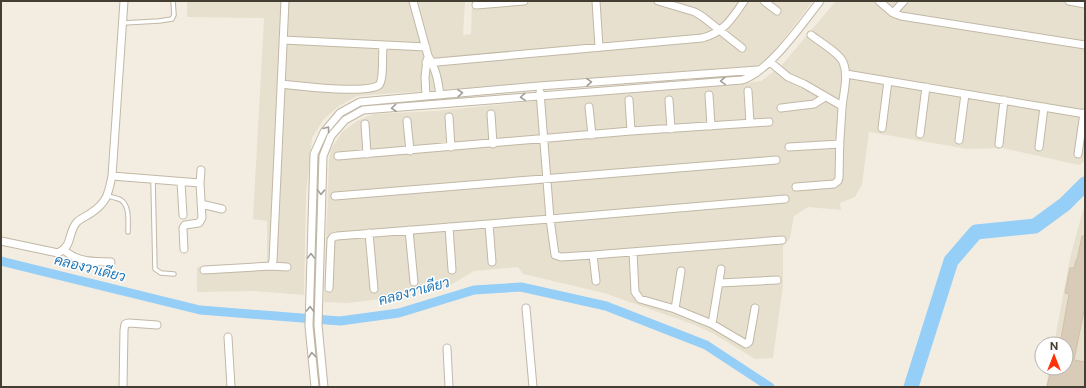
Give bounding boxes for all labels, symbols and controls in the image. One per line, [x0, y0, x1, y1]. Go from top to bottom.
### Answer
one-way arrow [586, 77, 592, 86]
one-way arrow [720, 77, 726, 86]
one-way arrow [457, 88, 463, 97]
one-way arrow [520, 92, 526, 101]
one-way arrow [391, 103, 397, 112]
one-way arrow [322, 127, 329, 134]
one-way arrow [317, 189, 326, 195]
water label: คลองวาเดียว [53, 250, 128, 285]
one-way arrow [307, 253, 315, 259]
water label: คลองวาเดียว [376, 273, 451, 308]
one-way arrow [305, 306, 314, 312]
north arrow [1034, 336, 1074, 376]
text: N [1050, 340, 1058, 352]
one-way arrow [308, 352, 317, 358]

